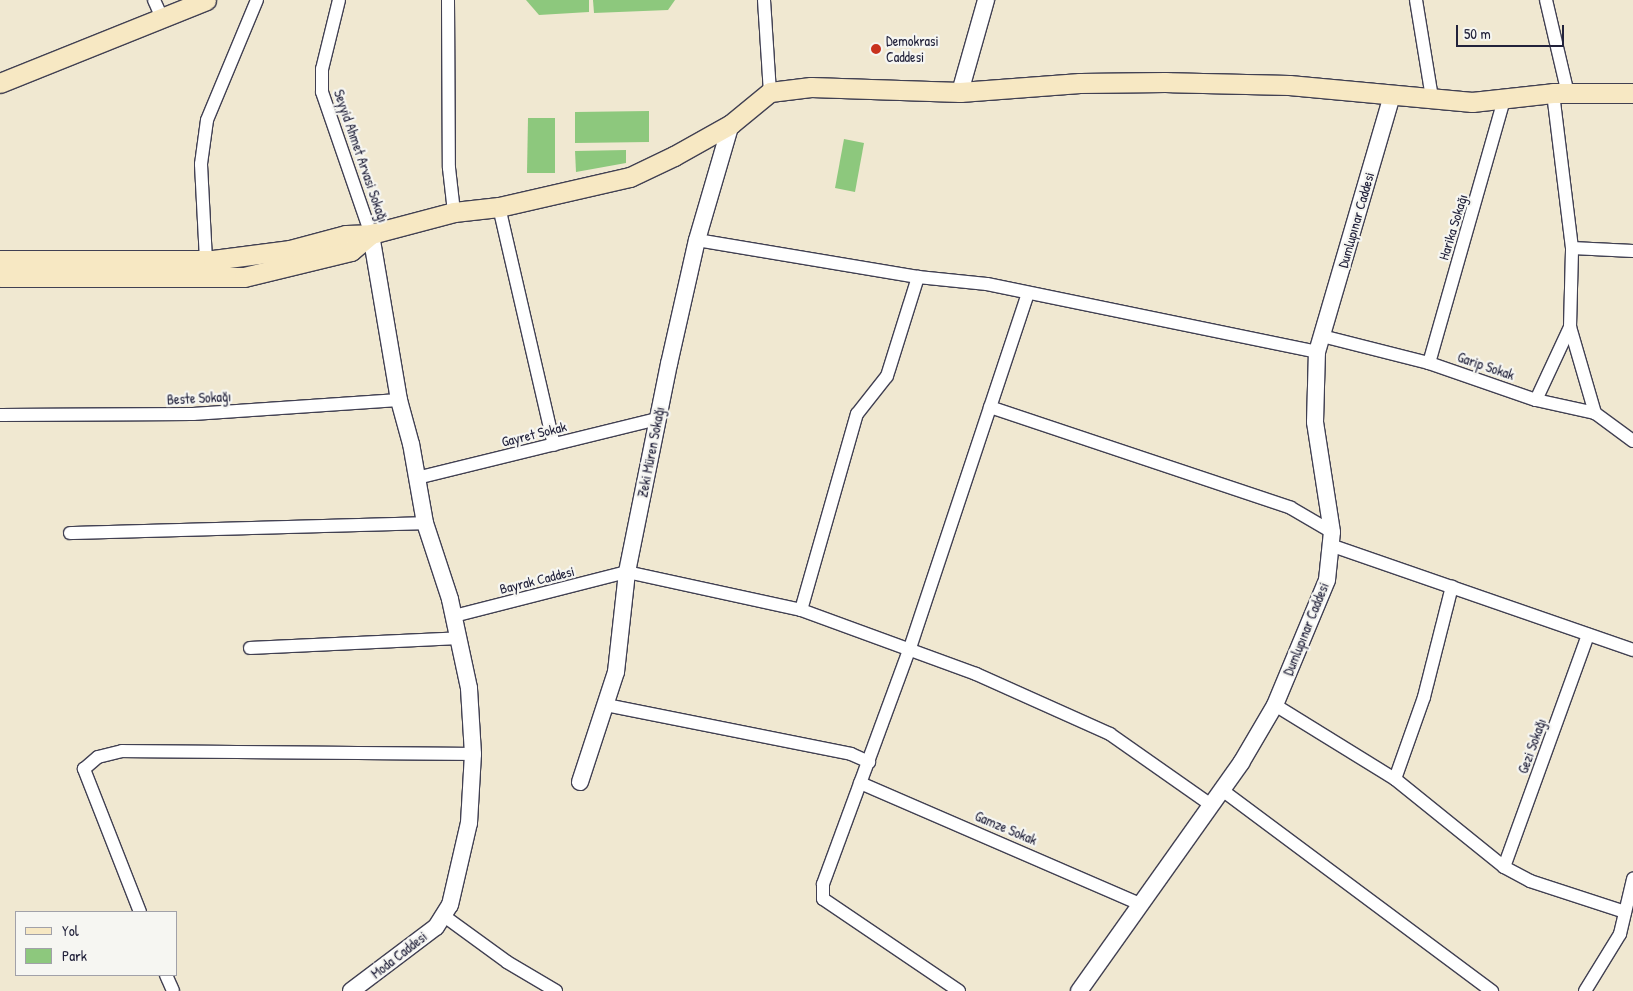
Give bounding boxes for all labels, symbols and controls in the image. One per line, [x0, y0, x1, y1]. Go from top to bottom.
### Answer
scale bar [1458, 15, 1566, 47]
text: 50 m [1464, 23, 1491, 44]
place label: Demokrasi Caddesi [886, 33, 939, 65]
marker: Demokrasi Caddesi [870, 43, 882, 55]
street label: Seyyid Ahmet Arvasi Sokağı [330, 87, 392, 225]
street label: Dumlupınar Caddesi [1334, 170, 1378, 270]
street label: Harika Sokağı [1435, 192, 1471, 262]
street label: Garip Sokak [1455, 348, 1517, 384]
street label: Beste Sokağı [166, 388, 232, 408]
street label: Zeki Müren Sokağı [634, 405, 668, 499]
street label: Gayret Sokak [500, 418, 568, 450]
street label: Bayrak Caddesi [498, 563, 576, 597]
street label: Dumlupınar Caddesi [1280, 580, 1332, 678]
street label: Gezi Sokağı [1514, 716, 1550, 776]
street label: Gamze Sokak [972, 807, 1040, 849]
legend [15, 911, 178, 976]
text: Yol [62, 920, 79, 941]
street label: Moda Caddesi [368, 928, 430, 982]
text: Park [62, 945, 87, 966]

